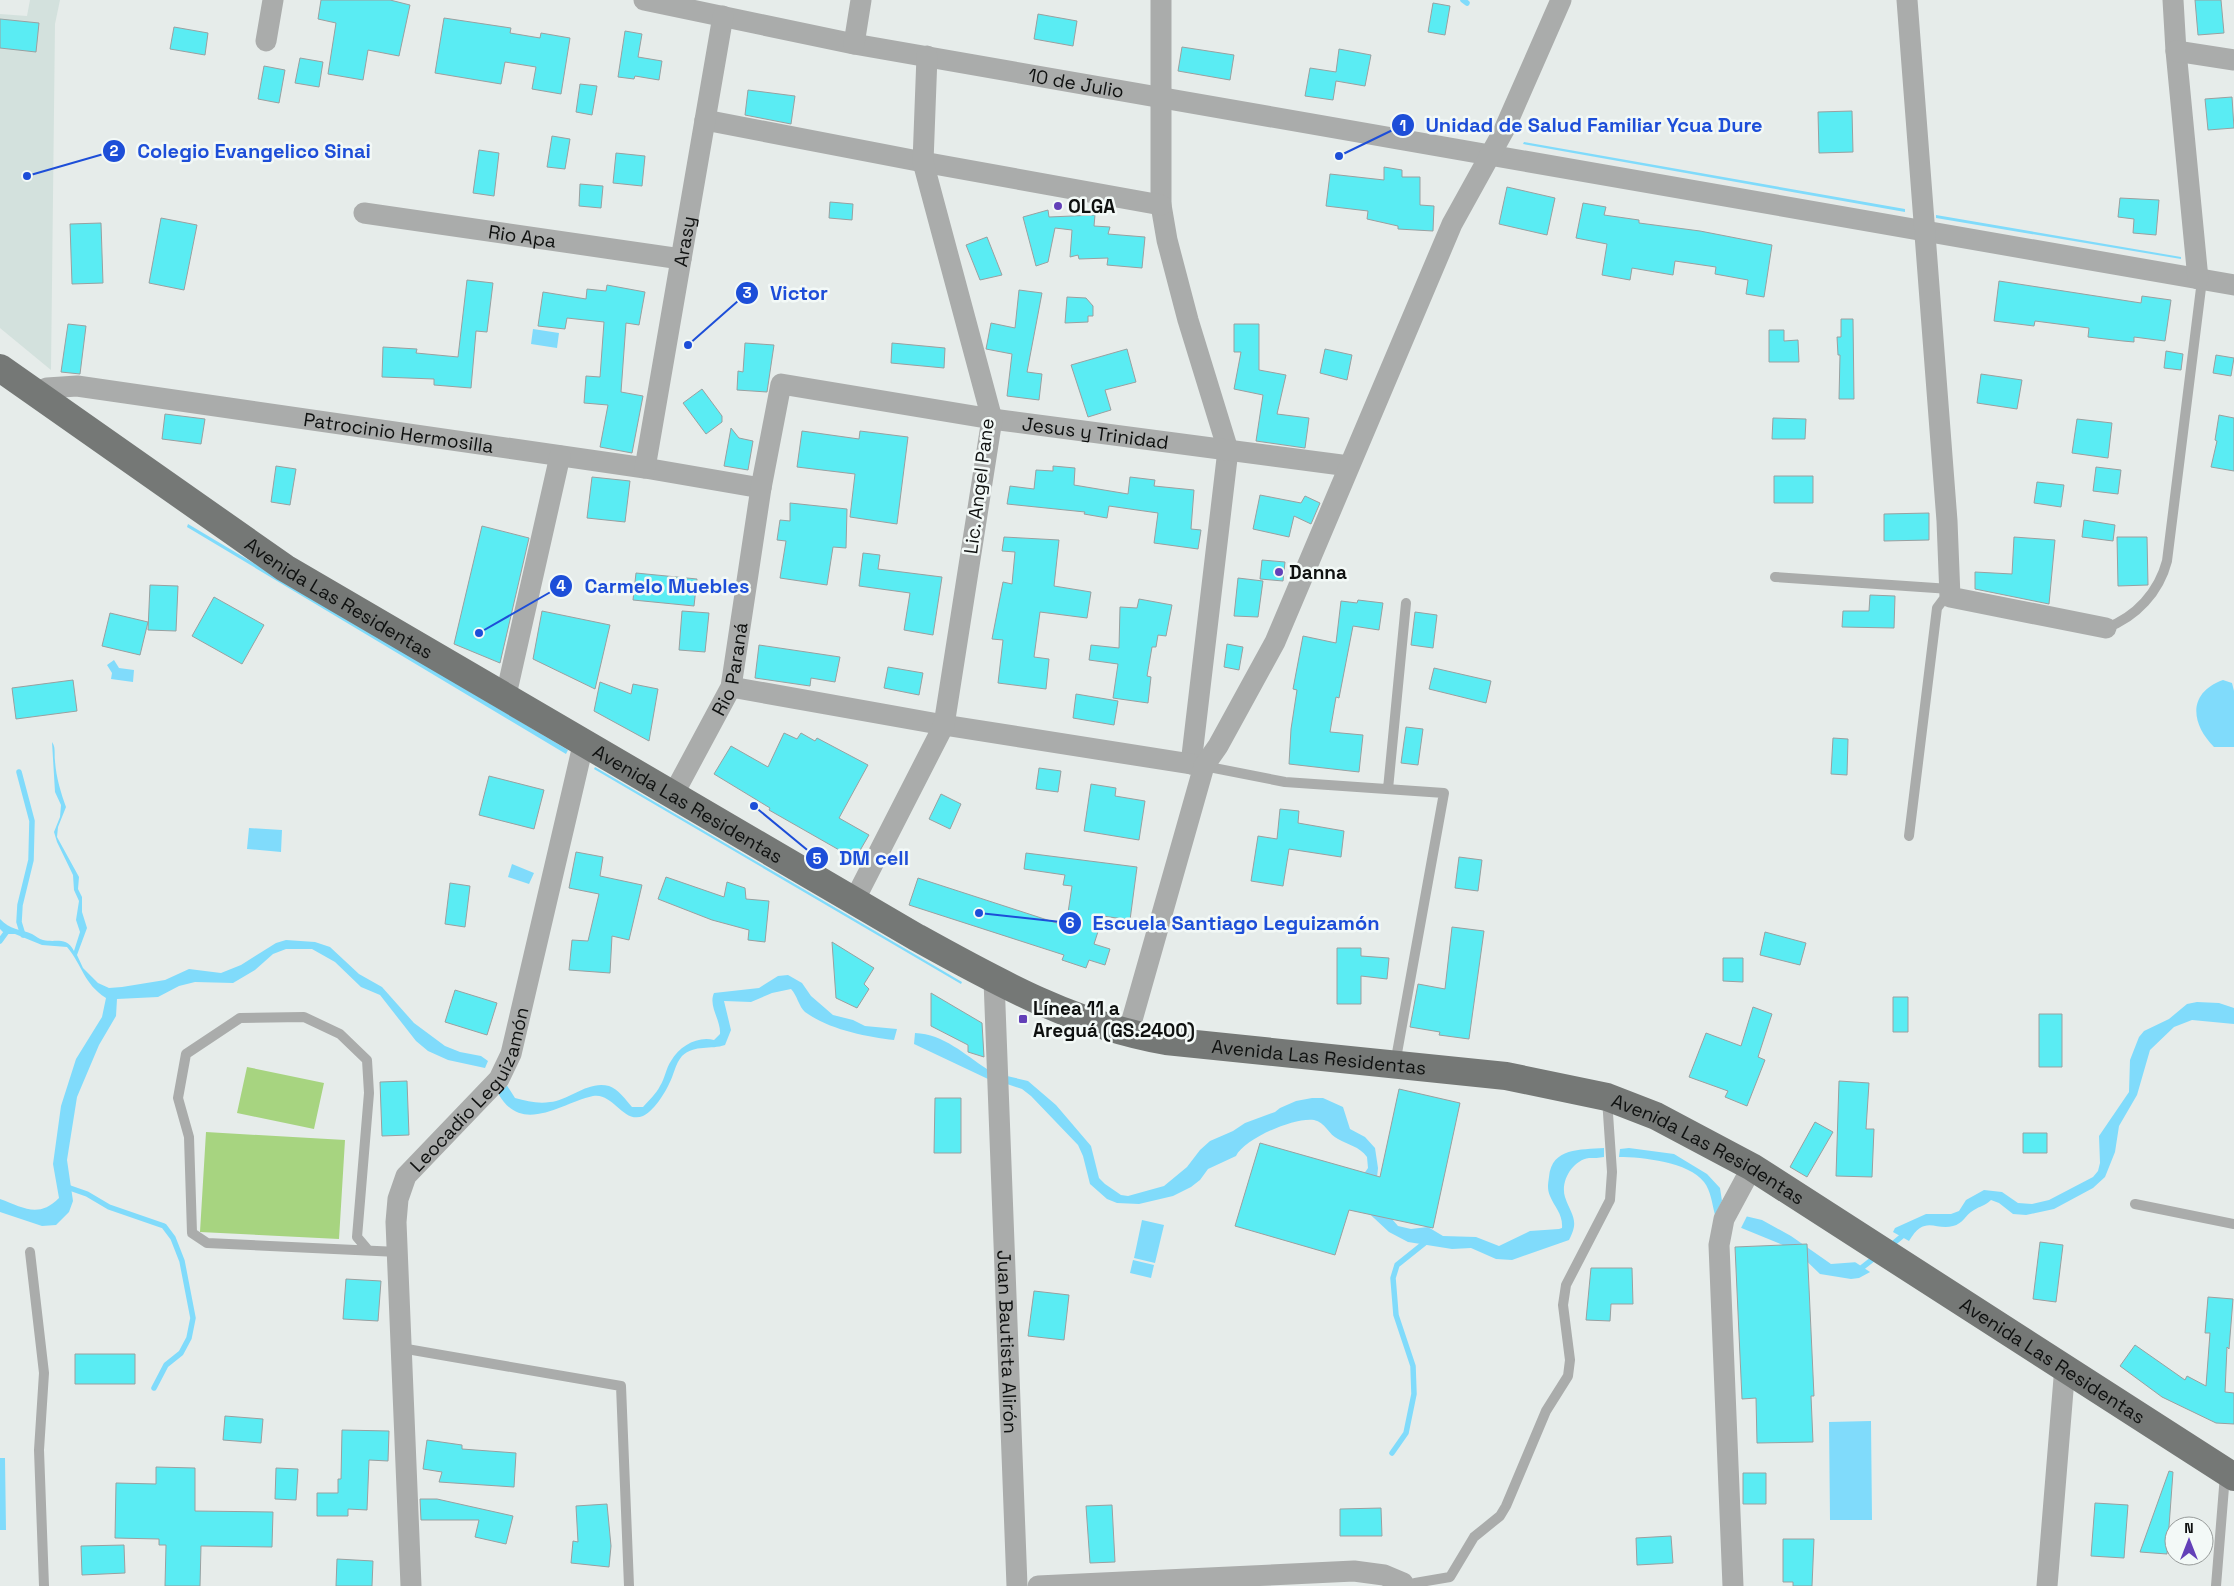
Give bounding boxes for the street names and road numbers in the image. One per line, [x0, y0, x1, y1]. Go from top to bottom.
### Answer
street label: 10 de Julio [1026, 62, 1126, 103]
street label: Arasy [667, 214, 701, 269]
street label: Rio Apa [487, 219, 558, 253]
street label: Patrocinio Hermosilla [302, 406, 495, 459]
street label: Jesus y Trinidad [1021, 411, 1170, 455]
street label: Lic. Angel Pane [958, 417, 1000, 555]
street label: Avenida Las Residentas [240, 531, 438, 664]
street label: Rio Paraná [706, 620, 753, 720]
street label: Avenida Las Residentas [589, 738, 787, 869]
street label: Leocadio Leguizamón [404, 1005, 534, 1177]
street label: Avenida Las Residentas [1210, 1033, 1427, 1080]
street label: Avenida Las Residentas [1608, 1087, 1809, 1210]
street label: Juan Bautista Alirón [992, 1249, 1024, 1434]
street label: Avenida Las Residentas [1955, 1292, 2150, 1429]

